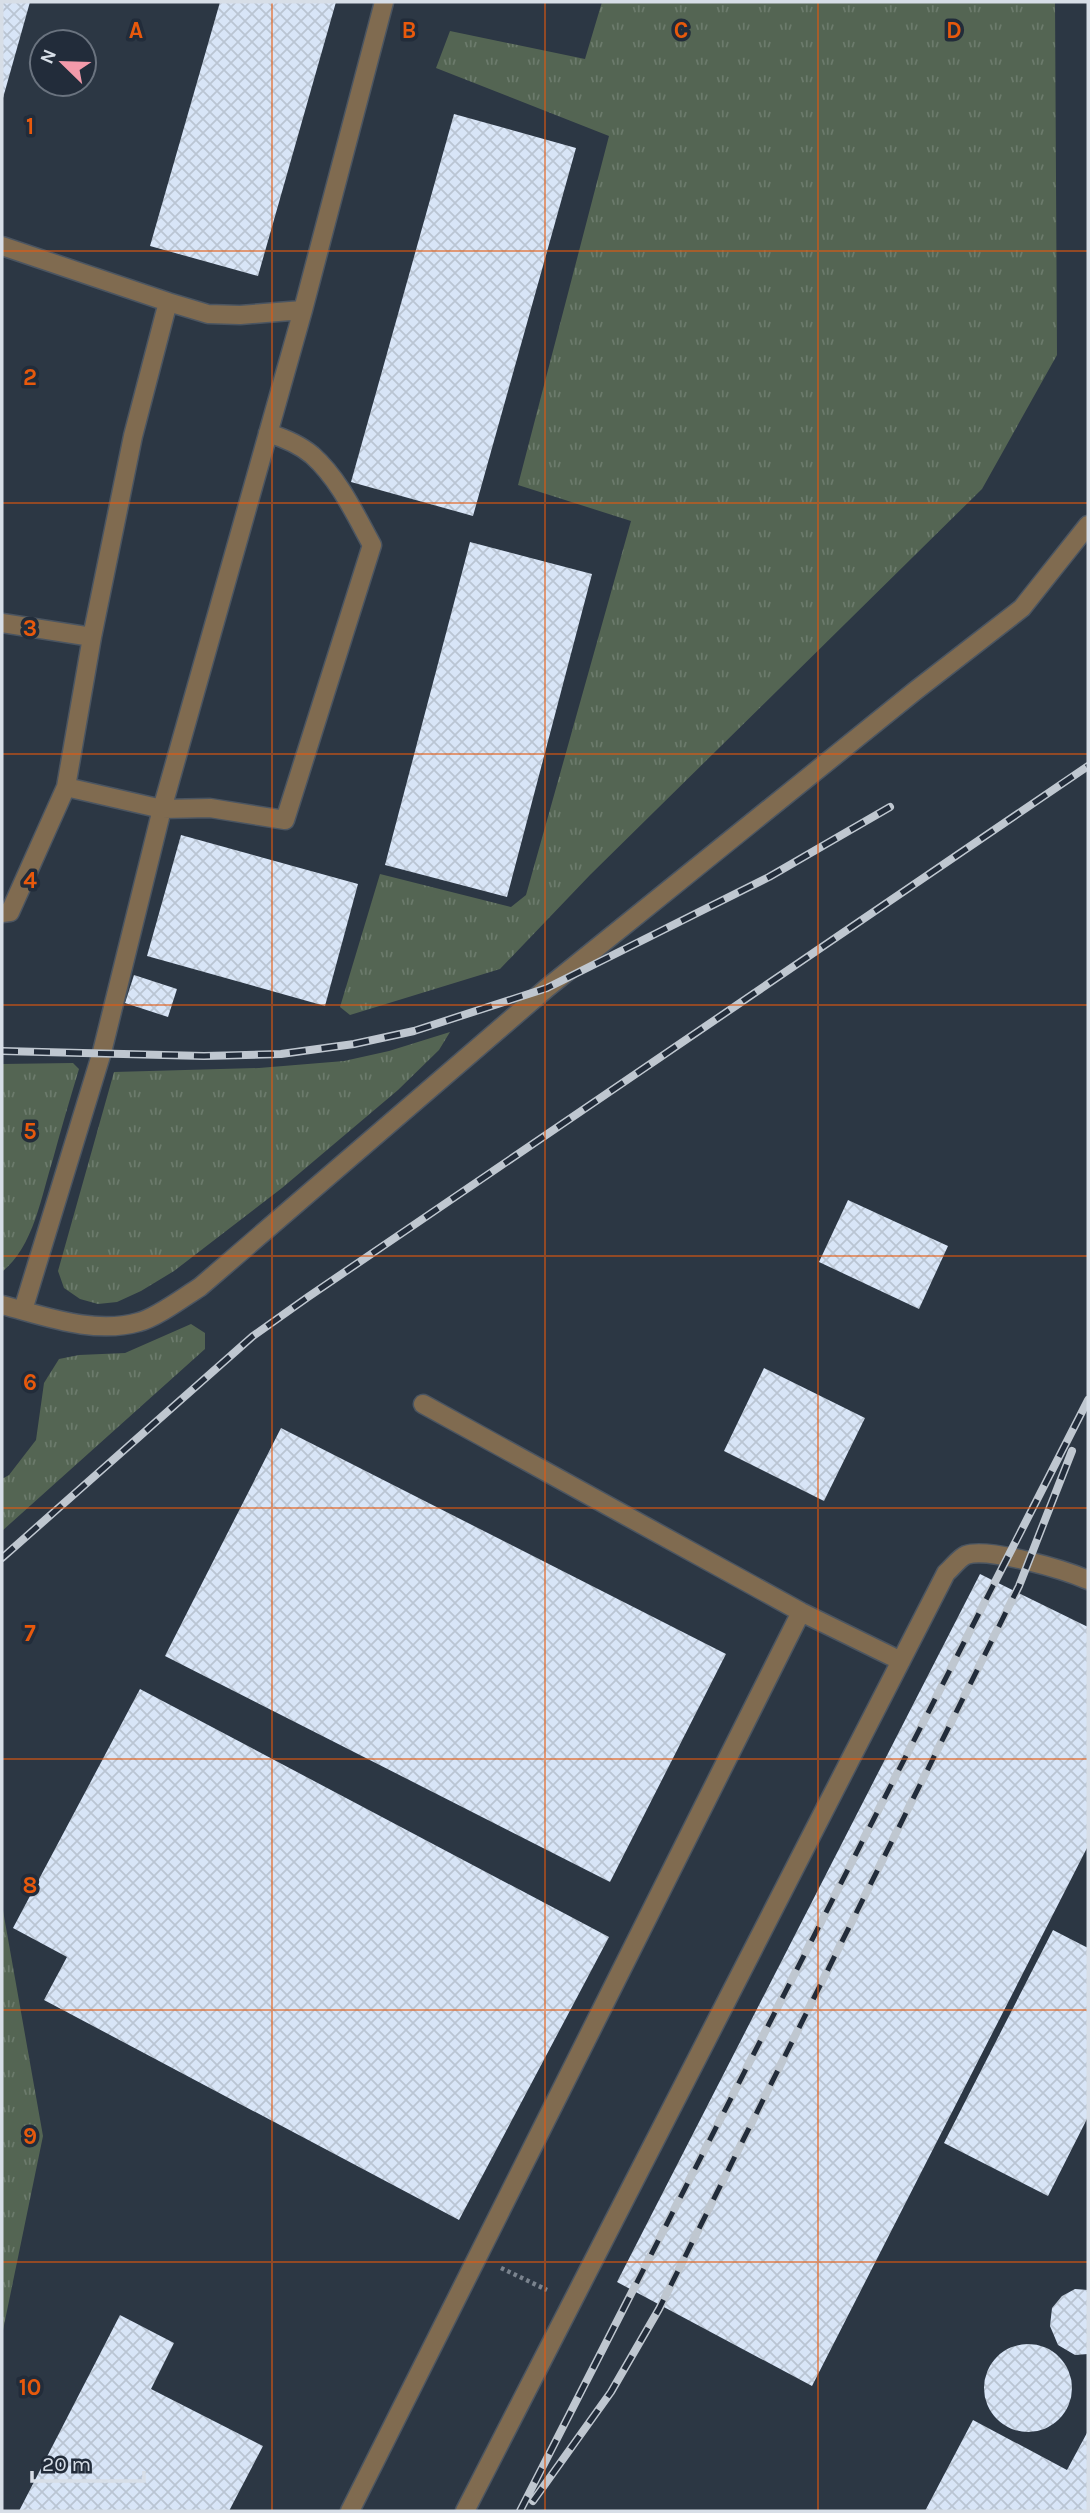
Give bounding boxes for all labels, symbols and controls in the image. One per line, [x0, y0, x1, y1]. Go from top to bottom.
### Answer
text: A [129, 17, 143, 44]
text: B [402, 17, 416, 44]
text: C [674, 17, 688, 44]
text: D [946, 17, 962, 44]
north arrow [28, 28, 98, 98]
text: N [35, 46, 61, 67]
text: 1 [26, 113, 34, 140]
text: 2 [23, 364, 37, 391]
text: 3 [23, 615, 37, 642]
text: 4 [23, 867, 37, 894]
text: 5 [23, 1118, 37, 1145]
text: 6 [23, 1369, 37, 1396]
text: 7 [24, 1620, 36, 1647]
text: 8 [23, 1872, 37, 1899]
text: 9 [23, 2123, 37, 2150]
text: 10 [19, 2374, 41, 2401]
scale bar [32, 2440, 144, 2484]
text: 20 m [42, 2452, 91, 2476]

